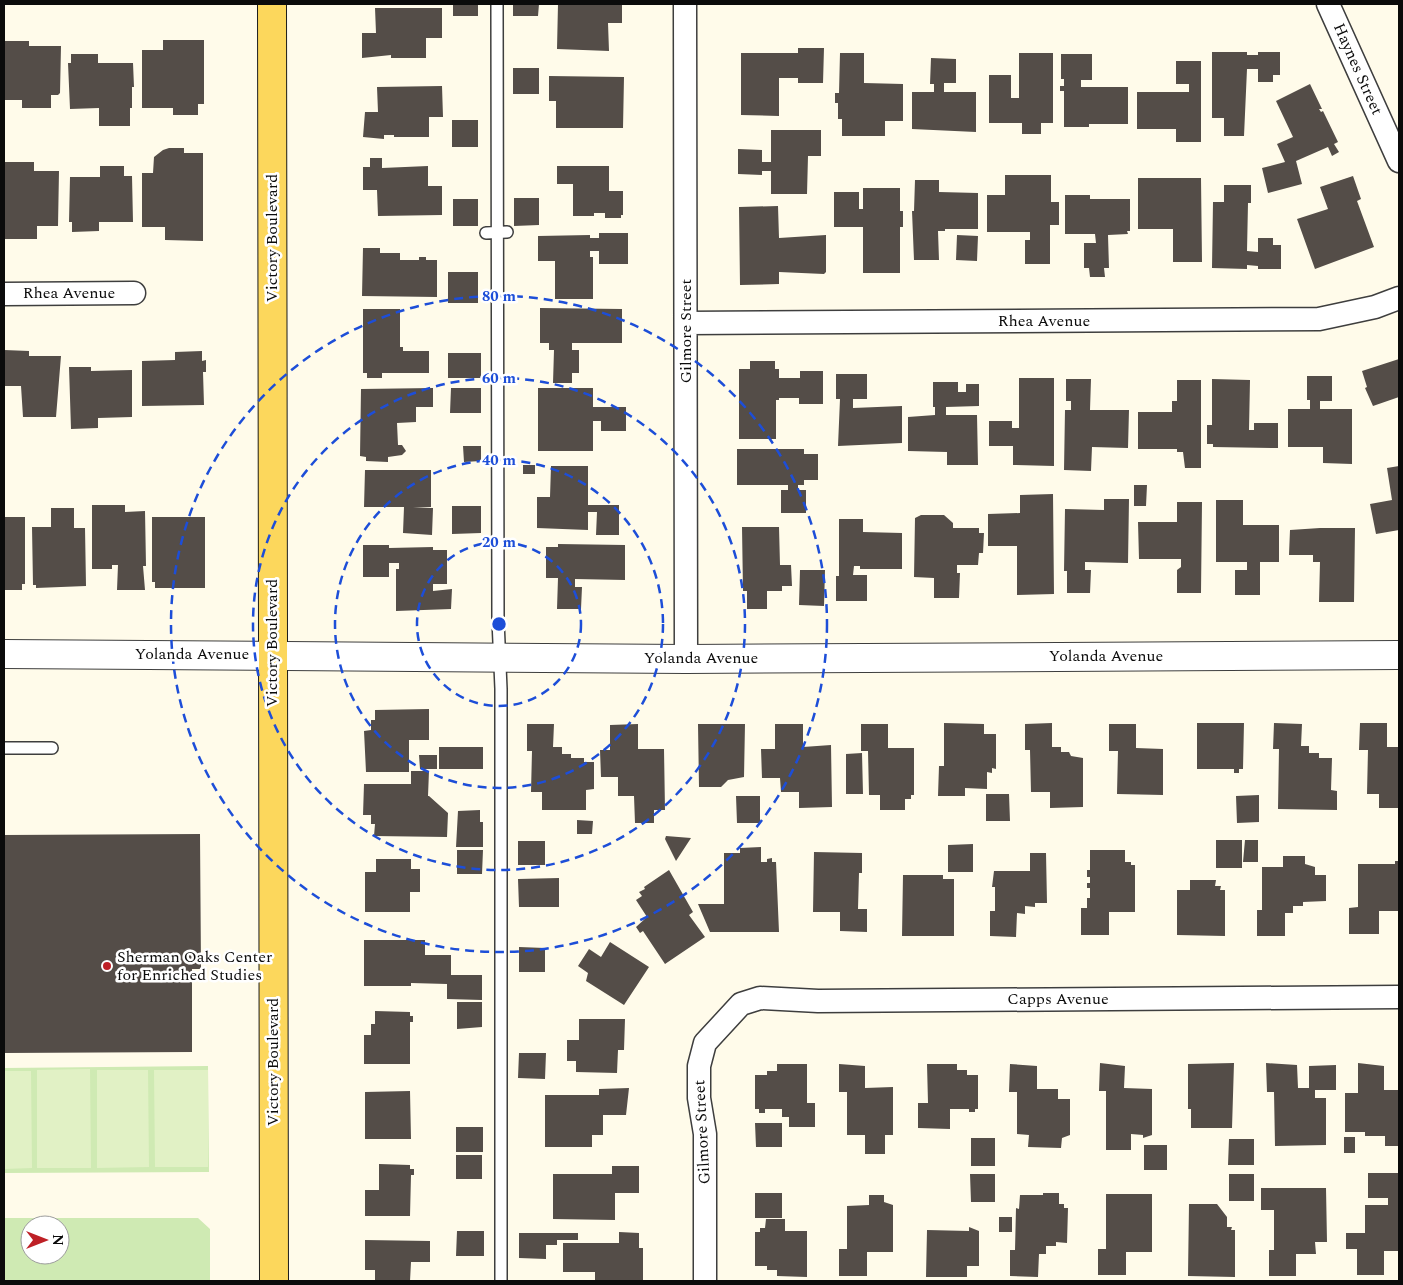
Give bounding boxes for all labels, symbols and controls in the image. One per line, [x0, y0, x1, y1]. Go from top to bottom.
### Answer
street label: Haynes Street [1327, 19, 1389, 119]
street label: Victory Boulevard [260, 174, 284, 302]
street label: Gilmore Street [674, 278, 698, 383]
street label: Rhea Avenue [23, 281, 115, 305]
text: 80 m [482, 285, 517, 308]
street label: Rhea Avenue [998, 309, 1090, 333]
text: 60 m [482, 367, 517, 390]
text: 40 m [482, 449, 517, 472]
text: 20 m [482, 531, 517, 554]
street label: Victory Boulevard [260, 579, 284, 707]
centre of rings [490, 615, 508, 633]
street label: Yolanda Avenue [135, 642, 249, 666]
street label: Yolanda Avenue [1049, 644, 1163, 668]
street label: Yolanda Avenue [644, 646, 758, 670]
place label: Sherman Oaks Center for Enriched Studies [117, 945, 272, 987]
marker: Sherman Oaks Center for Enriched Studies [101, 960, 113, 972]
street label: Capps Avenue [1007, 987, 1109, 1011]
street label: Victory Boulevard [261, 998, 285, 1126]
street label: Gilmore Street [687, 1079, 717, 1185]
north arrow [20, 1215, 70, 1265]
text: N [47, 1234, 68, 1246]

